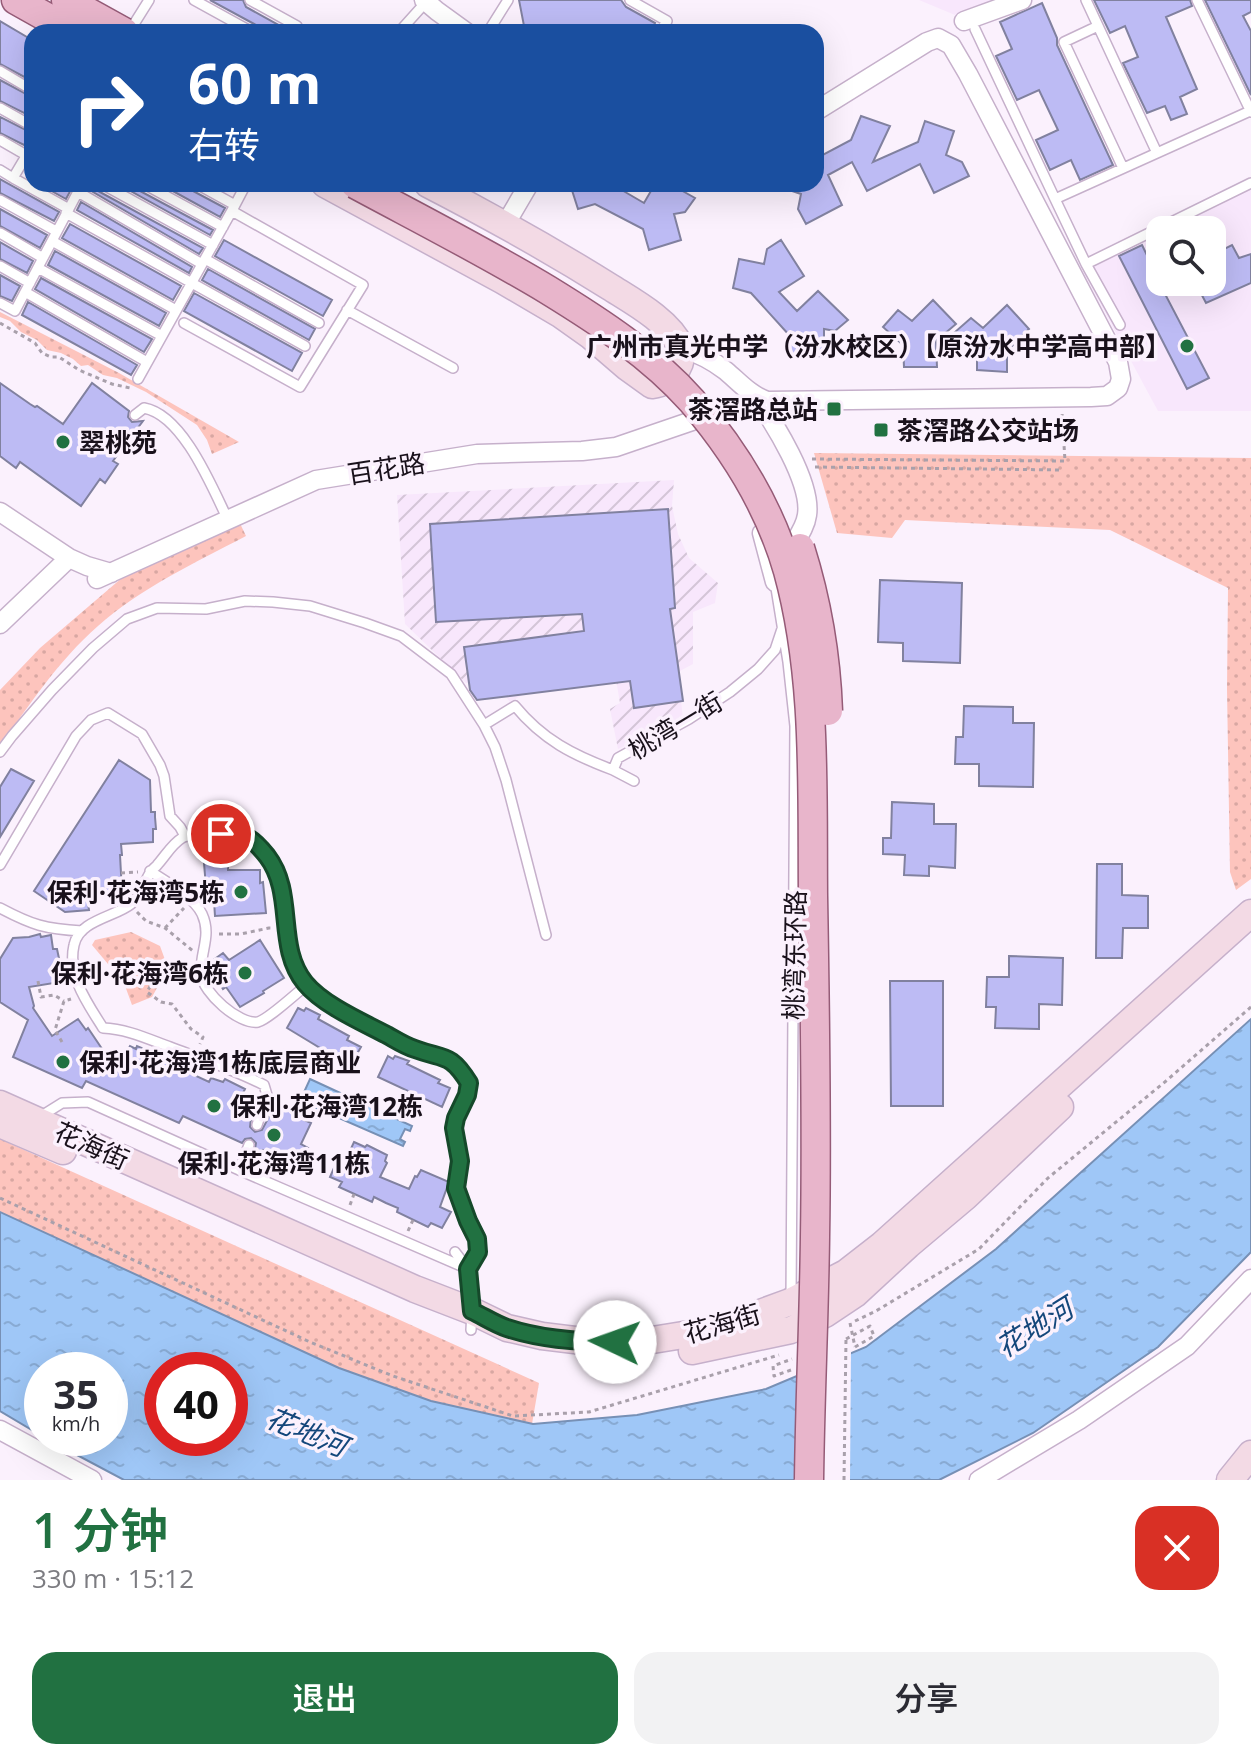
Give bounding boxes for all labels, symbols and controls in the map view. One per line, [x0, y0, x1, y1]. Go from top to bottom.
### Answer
text: 60 m [188, 44, 322, 120]
icon: right [56, 56, 160, 160]
text: 右转 [188, 120, 260, 169]
map controls [1146, 216, 1226, 296]
button: search [1146, 216, 1226, 296]
place label: 广州市真光中学（汾水校区）【原汾水中学高中部】 [586, 328, 1171, 364]
marker: 广州市真光中学（汾水校区）【原汾水中学高中部】 [1178, 337, 1196, 355]
place label: 茶滘路总站 [688, 391, 818, 427]
marker: 茶滘路总站 [825, 400, 843, 418]
place label: 茶滘路公交站场 [897, 412, 1079, 448]
marker: 茶滘路公交站场 [872, 421, 890, 439]
place label: 翠桃苑 [79, 424, 157, 460]
marker: 翠桃苑 [54, 433, 72, 451]
street label: 百花路 [345, 444, 427, 492]
street label: 桃湾一街 [621, 683, 729, 767]
pin [187, 800, 255, 868]
icon: arrive [199, 812, 243, 856]
place label: 保利·花海湾5栋 [47, 874, 225, 910]
marker: 保利·花海湾5栋 [232, 883, 250, 901]
street label: 桃湾东环路 [775, 890, 813, 1020]
place label: 保利·花海湾6栋 [51, 955, 229, 991]
marker: 保利·花海湾6栋 [236, 964, 254, 982]
place label: 保利·花海湾1栋底层商业 [79, 1044, 361, 1080]
marker: 保利·花海湾1栋底层商业 [54, 1053, 72, 1071]
place label: 保利·花海湾12栋 [230, 1088, 423, 1124]
marker: 保利·花海湾12栋 [205, 1097, 223, 1115]
street label: 花海街 [49, 1113, 135, 1177]
marker: 保利·花海湾11栋 [265, 1126, 283, 1144]
place label: 保利·花海湾11栋 [177, 1145, 371, 1181]
water label: 花地河 [988, 1286, 1084, 1365]
street label: 花海街 [680, 1295, 764, 1351]
position arrow [573, 1300, 657, 1384]
speed limit sign: 40 [144, 1352, 248, 1456]
text: 35 [53, 1366, 99, 1421]
water label: 花地河 [261, 1398, 358, 1466]
text: km/h [52, 1410, 100, 1437]
text: 1 分钟 [32, 1497, 168, 1562]
button: close [1135, 1506, 1219, 1590]
text: 330 m · 15:12 [32, 1560, 194, 1596]
button: 退出 [32, 1652, 618, 1744]
button: 分享 [634, 1652, 1219, 1744]

